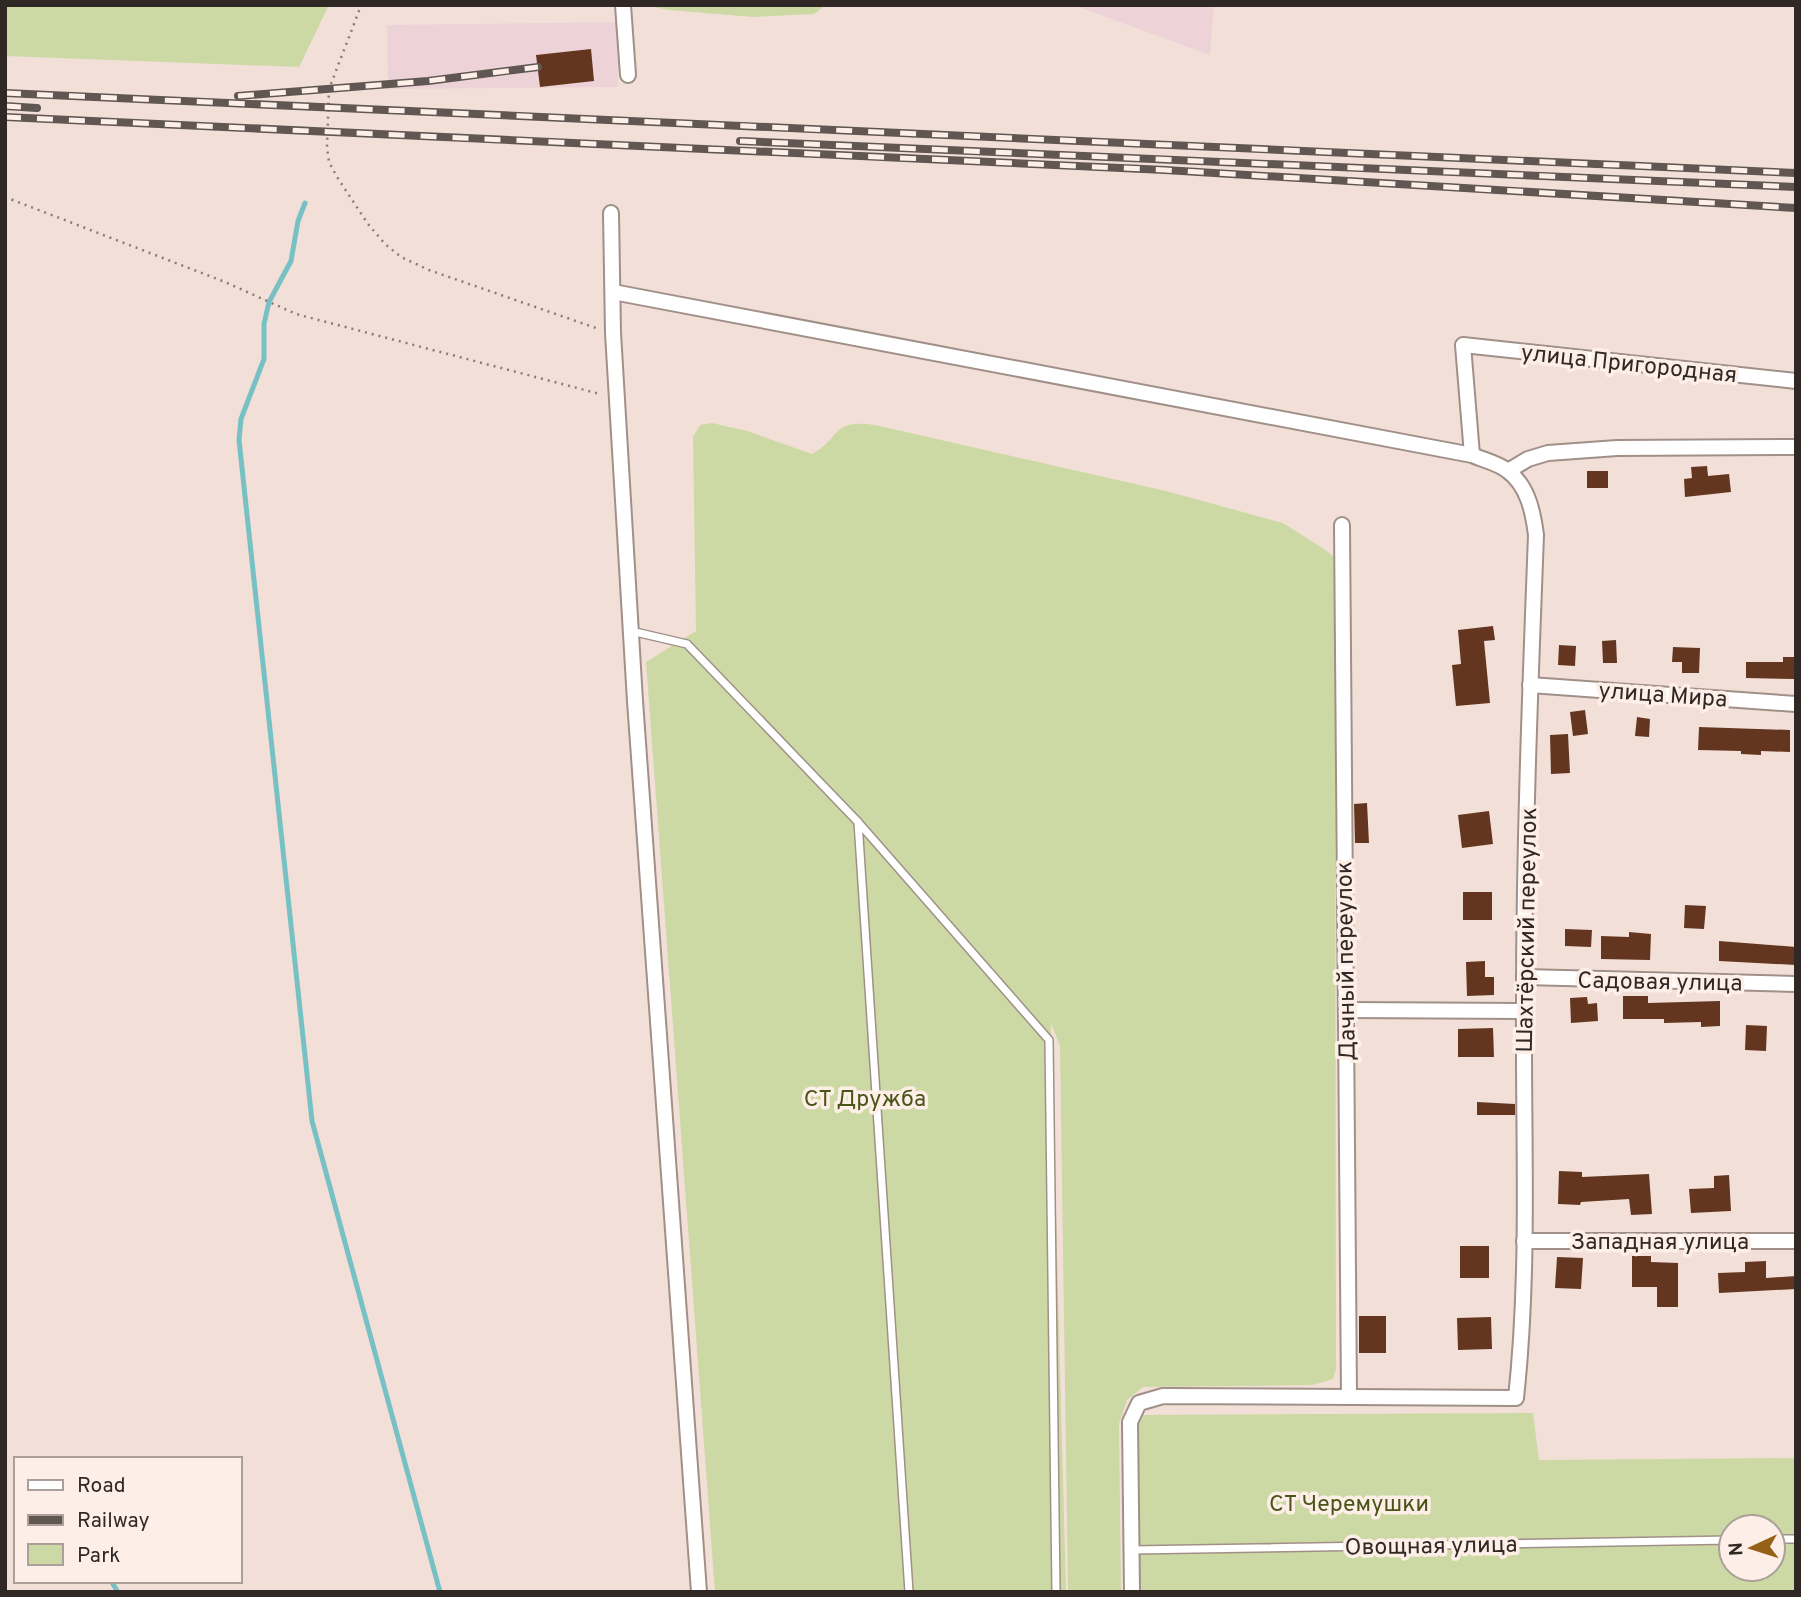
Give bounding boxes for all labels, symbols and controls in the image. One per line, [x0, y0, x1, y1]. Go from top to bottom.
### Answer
street label: улица Пригородная [1519, 340, 1738, 391]
street label: улица Мира [1597, 678, 1728, 715]
street label: Шахтёрский переулок [1512, 807, 1545, 1053]
street label: Дачный переулок [1331, 861, 1364, 1061]
street label: Садовая улица [1577, 968, 1743, 999]
park label: СТ Дружба [804, 1086, 926, 1115]
street label: Западная улица [1571, 1229, 1749, 1258]
legend [14, 1457, 242, 1583]
text: Road [77, 1473, 126, 1500]
park label: СТ Черемушки [1269, 1491, 1429, 1520]
text: Railway [77, 1508, 150, 1535]
north arrow [1717, 1513, 1787, 1583]
street label: Овощная улица [1344, 1531, 1518, 1564]
text: N [1725, 1541, 1749, 1557]
text: Park [77, 1543, 120, 1570]

